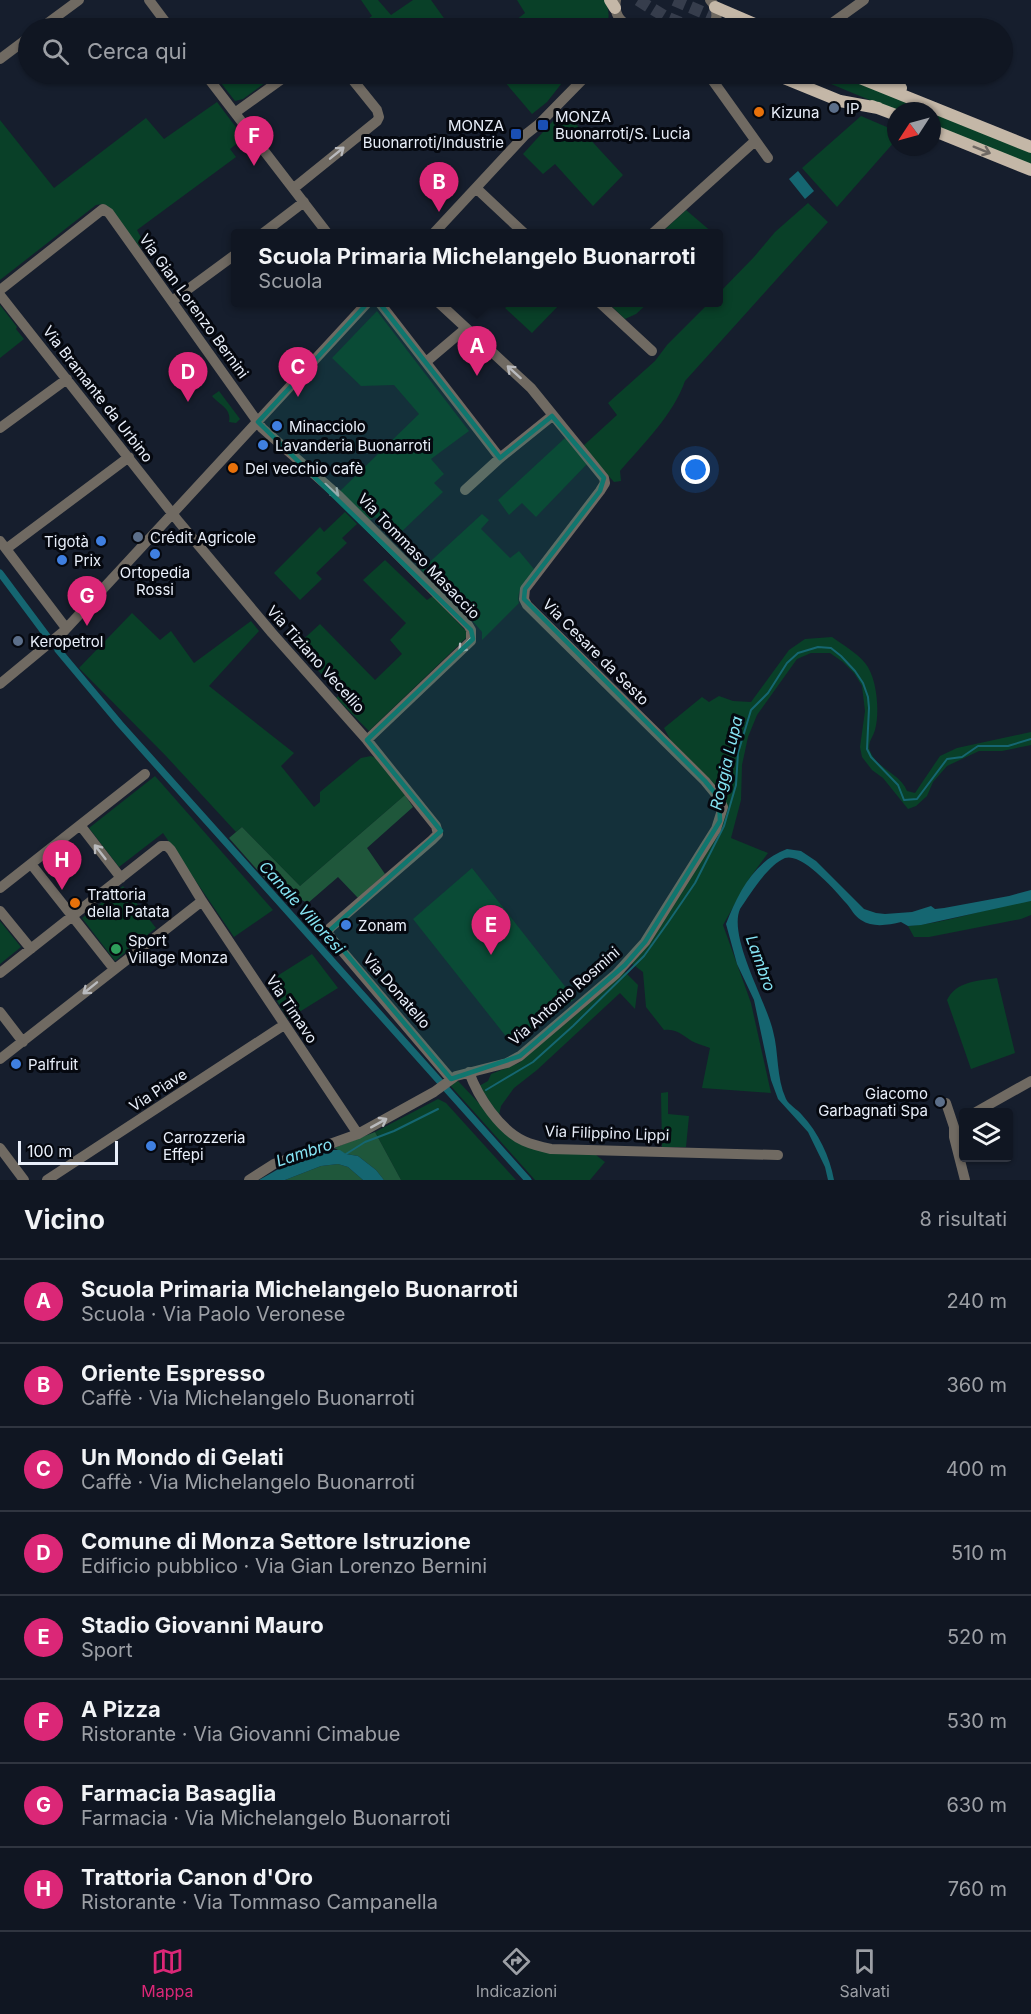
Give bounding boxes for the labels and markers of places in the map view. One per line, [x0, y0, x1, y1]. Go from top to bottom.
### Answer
place label: IP [846, 99, 860, 118]
marker: IP [827, 101, 841, 115]
place label: Kizuna [771, 103, 819, 122]
marker: Kizuna [752, 105, 766, 119]
place label: MONZA Buonarroti/S. Lucia [555, 107, 690, 143]
pin: F [234, 116, 274, 166]
place label: MONZA Buonarroti/Industrie [363, 116, 504, 152]
marker: MONZA Buonarroti/S. Lucia [536, 118, 550, 132]
marker: MONZA Buonarroti/Industrie [509, 127, 523, 141]
pin: B [420, 162, 458, 212]
pin: A [458, 326, 496, 376]
pin: C [278, 348, 318, 397]
pin: D [168, 352, 207, 402]
place label: Minacciolo [289, 417, 366, 436]
marker: Minacciolo [270, 419, 284, 433]
place label: Lavanderia Buonarroti [275, 436, 431, 455]
marker: Lavanderia Buonarroti [256, 438, 270, 452]
place label: Del vecchio cafè [245, 459, 363, 478]
marker: Del vecchio cafè [226, 461, 240, 475]
place label: Crédit Agricole [150, 528, 256, 547]
marker: Crédit Agricole [131, 530, 145, 544]
place label: Tigotà [44, 532, 89, 551]
marker: Tigotà [94, 534, 108, 548]
marker: Ortopedia Rossi [148, 547, 162, 561]
place label: Prix [74, 551, 101, 570]
marker: Prix [55, 553, 69, 567]
place label: Ortopedia Rossi [120, 563, 190, 599]
pin: G [68, 576, 106, 626]
place label: Keropetrol [30, 632, 103, 651]
marker: Keropetrol [11, 634, 25, 648]
pin: H [42, 840, 82, 890]
place label: Trattoria della Patata [87, 885, 170, 921]
marker: Trattoria della Patata [68, 896, 82, 910]
pin: E [472, 906, 510, 955]
place label: Zonam [358, 916, 407, 935]
marker: Zonam [339, 918, 353, 932]
place label: Sport Village Monza [128, 931, 228, 967]
marker: Sport Village Monza [109, 942, 123, 956]
place label: Palfruit [28, 1055, 78, 1074]
marker: Palfruit [9, 1057, 23, 1071]
place label: Giacomo Garbagnati Spa [818, 1084, 928, 1120]
marker: Giacomo Garbagnati Spa [933, 1095, 947, 1109]
place label: Carrozzeria Effepi [163, 1128, 245, 1164]
marker: Carrozzeria Effepi [144, 1139, 158, 1153]

